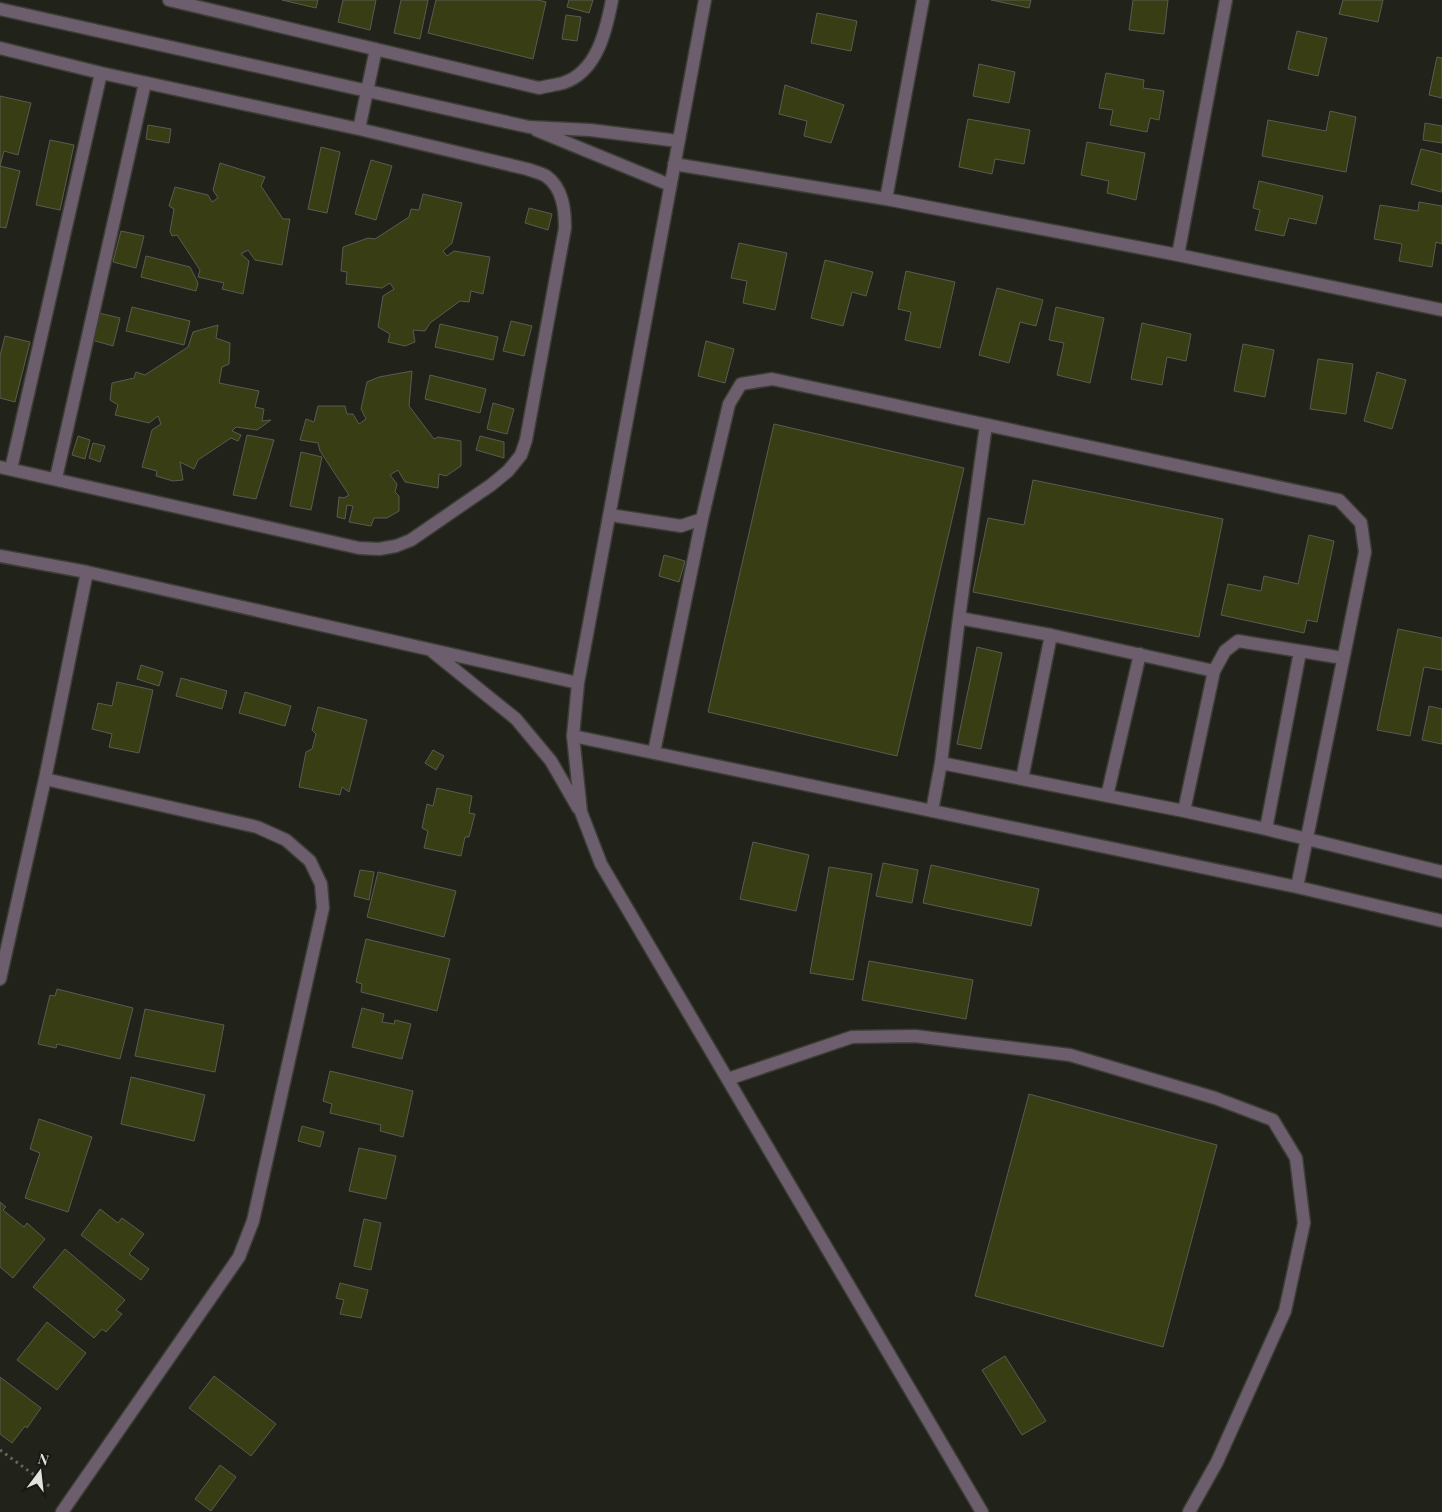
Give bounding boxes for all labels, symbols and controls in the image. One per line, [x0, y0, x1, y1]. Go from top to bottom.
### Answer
north arrow [15, 1447, 65, 1497]
text: N [36, 1448, 51, 1469]

